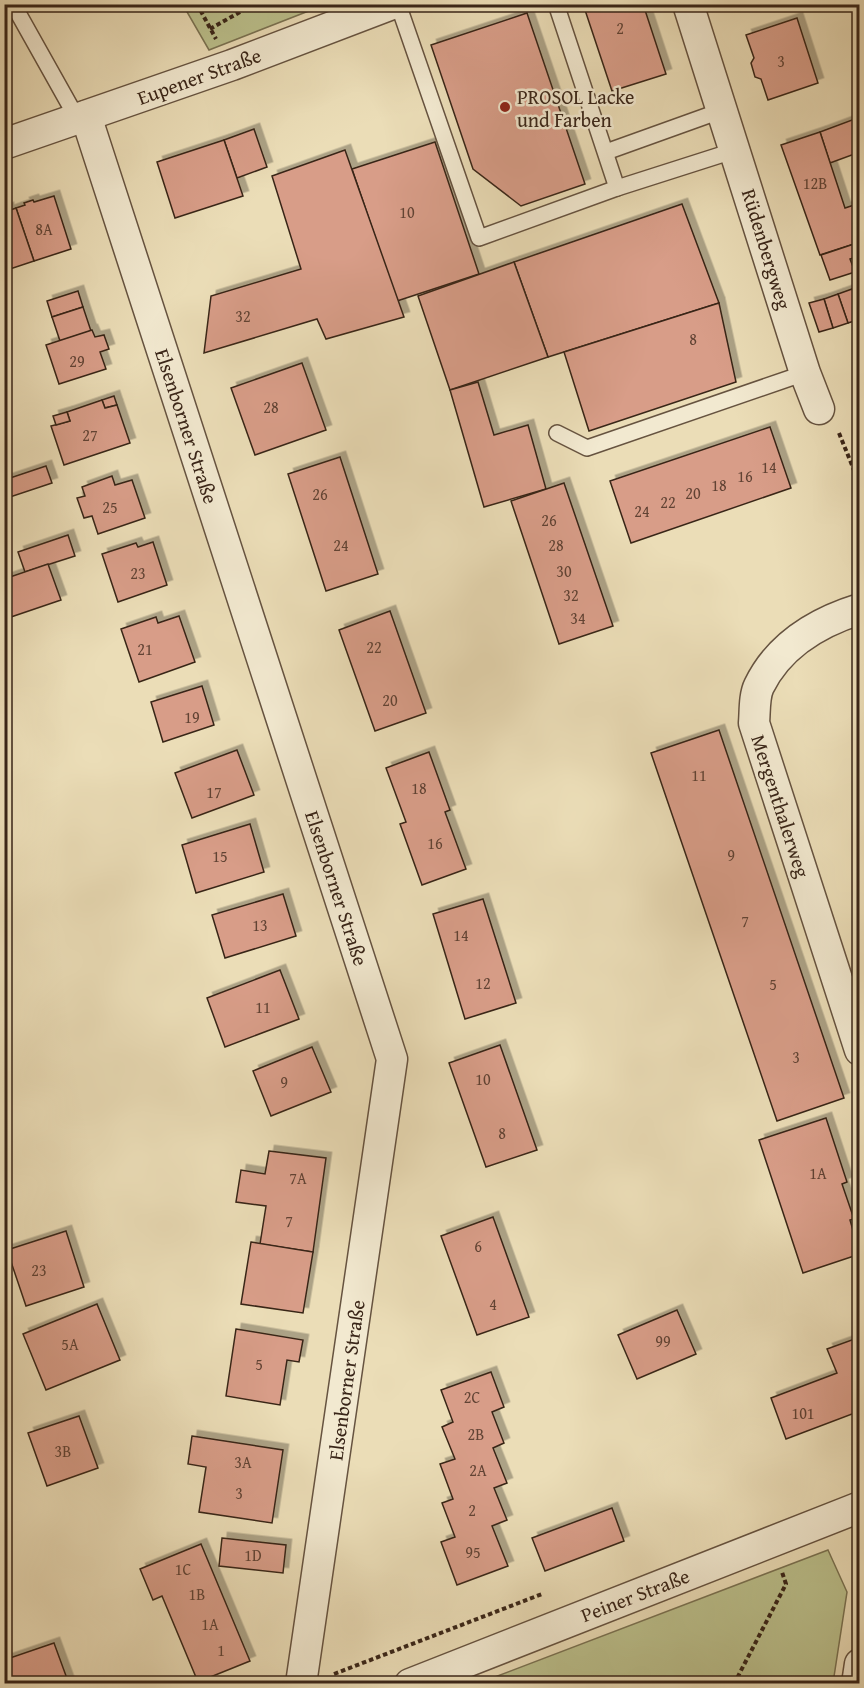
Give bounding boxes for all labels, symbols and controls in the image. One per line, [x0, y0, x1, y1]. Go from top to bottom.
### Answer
house number: 2 [616, 16, 624, 40]
street label: Eupener Straße [133, 40, 265, 112]
house number: 3 [777, 49, 785, 73]
place label: PROSOL Lacke und Farben [517, 82, 634, 134]
marker: PROSOL Lacke und Farben [498, 100, 512, 114]
house number: 12B [803, 171, 827, 195]
street label: Rüdenbergweg [735, 185, 799, 313]
house number: 10 [399, 200, 415, 224]
house number: 8A [35, 217, 53, 241]
house number: 32 [235, 304, 251, 328]
house number: 8 [689, 327, 697, 351]
street label: Elsenborner Straße [148, 345, 226, 507]
house number: 29 [69, 349, 85, 373]
house number: 28 [263, 395, 279, 419]
house number: 27 [82, 423, 98, 447]
house number: 14 [761, 455, 777, 479]
house number: 16 [737, 464, 753, 488]
house number: 18 [711, 473, 727, 497]
house number: 20 [685, 481, 701, 505]
house number: 26 [312, 482, 328, 506]
house number: 22 [660, 490, 676, 514]
house number: 25 [102, 495, 118, 519]
house number: 24 [634, 499, 650, 523]
house number: 26 [541, 508, 557, 532]
house number: 24 [333, 533, 349, 557]
house number: 28 [548, 533, 564, 557]
house number: 30 [556, 559, 572, 583]
house number: 23 [130, 561, 146, 585]
house number: 32 [563, 583, 579, 607]
house number: 34 [570, 606, 586, 630]
house number: 22 [366, 635, 382, 659]
house number: 21 [137, 637, 153, 661]
house number: 20 [382, 688, 398, 712]
house number: 19 [184, 705, 200, 729]
street label: Mergenthalerweg [744, 731, 818, 881]
house number: 11 [691, 763, 707, 787]
house number: 18 [411, 776, 427, 800]
house number: 17 [206, 780, 222, 804]
street label: Elsenborner Straße [298, 807, 376, 969]
house number: 16 [427, 831, 443, 855]
house number: 9 [727, 843, 735, 867]
house number: 15 [212, 844, 228, 868]
house number: 7 [741, 909, 749, 933]
house number: 13 [252, 913, 268, 937]
house number: 14 [453, 923, 469, 947]
house number: 12 [475, 971, 491, 995]
house number: 5 [769, 972, 777, 996]
house number: 11 [255, 995, 271, 1019]
house number: 3 [792, 1045, 800, 1069]
house number: 10 [475, 1067, 491, 1091]
house number: 9 [280, 1070, 288, 1094]
house number: 8 [498, 1121, 506, 1145]
house number: 1A [809, 1161, 827, 1185]
house number: 7A [289, 1166, 307, 1190]
house number: 7 [285, 1209, 293, 1233]
house number: 6 [474, 1234, 482, 1258]
house number: 23 [31, 1258, 47, 1282]
house number: 4 [489, 1292, 497, 1316]
street label: Elsenborner Straße [320, 1298, 372, 1462]
house number: 99 [655, 1329, 671, 1353]
house number: 5A [61, 1332, 79, 1356]
house number: 5 [255, 1352, 263, 1376]
house number: 2C [464, 1385, 481, 1409]
house number: 101 [791, 1401, 815, 1425]
house number: 2B [468, 1422, 484, 1446]
house number: 3B [55, 1439, 71, 1463]
house number: 3A [234, 1450, 252, 1474]
house number: 2A [469, 1458, 487, 1482]
house number: 3 [235, 1481, 243, 1505]
house number: 2 [468, 1498, 476, 1522]
house number: 95 [465, 1540, 481, 1564]
house number: 1D [244, 1543, 262, 1567]
house number: 1C [175, 1557, 192, 1581]
street label: Peiner Straße [576, 1561, 694, 1629]
house number: 1B [189, 1582, 205, 1606]
house number: 1A [201, 1612, 219, 1636]
house number: 1 [217, 1638, 225, 1662]

